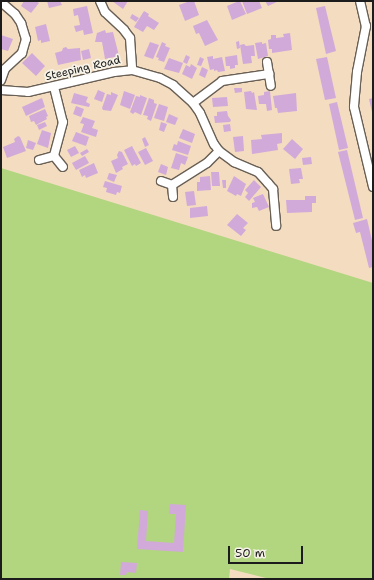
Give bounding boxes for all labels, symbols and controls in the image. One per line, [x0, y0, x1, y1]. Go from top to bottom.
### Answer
street label: Steeping Road [44, 54, 122, 84]
scale bar [230, 538, 305, 564]
text: 50 m [235, 545, 265, 561]

